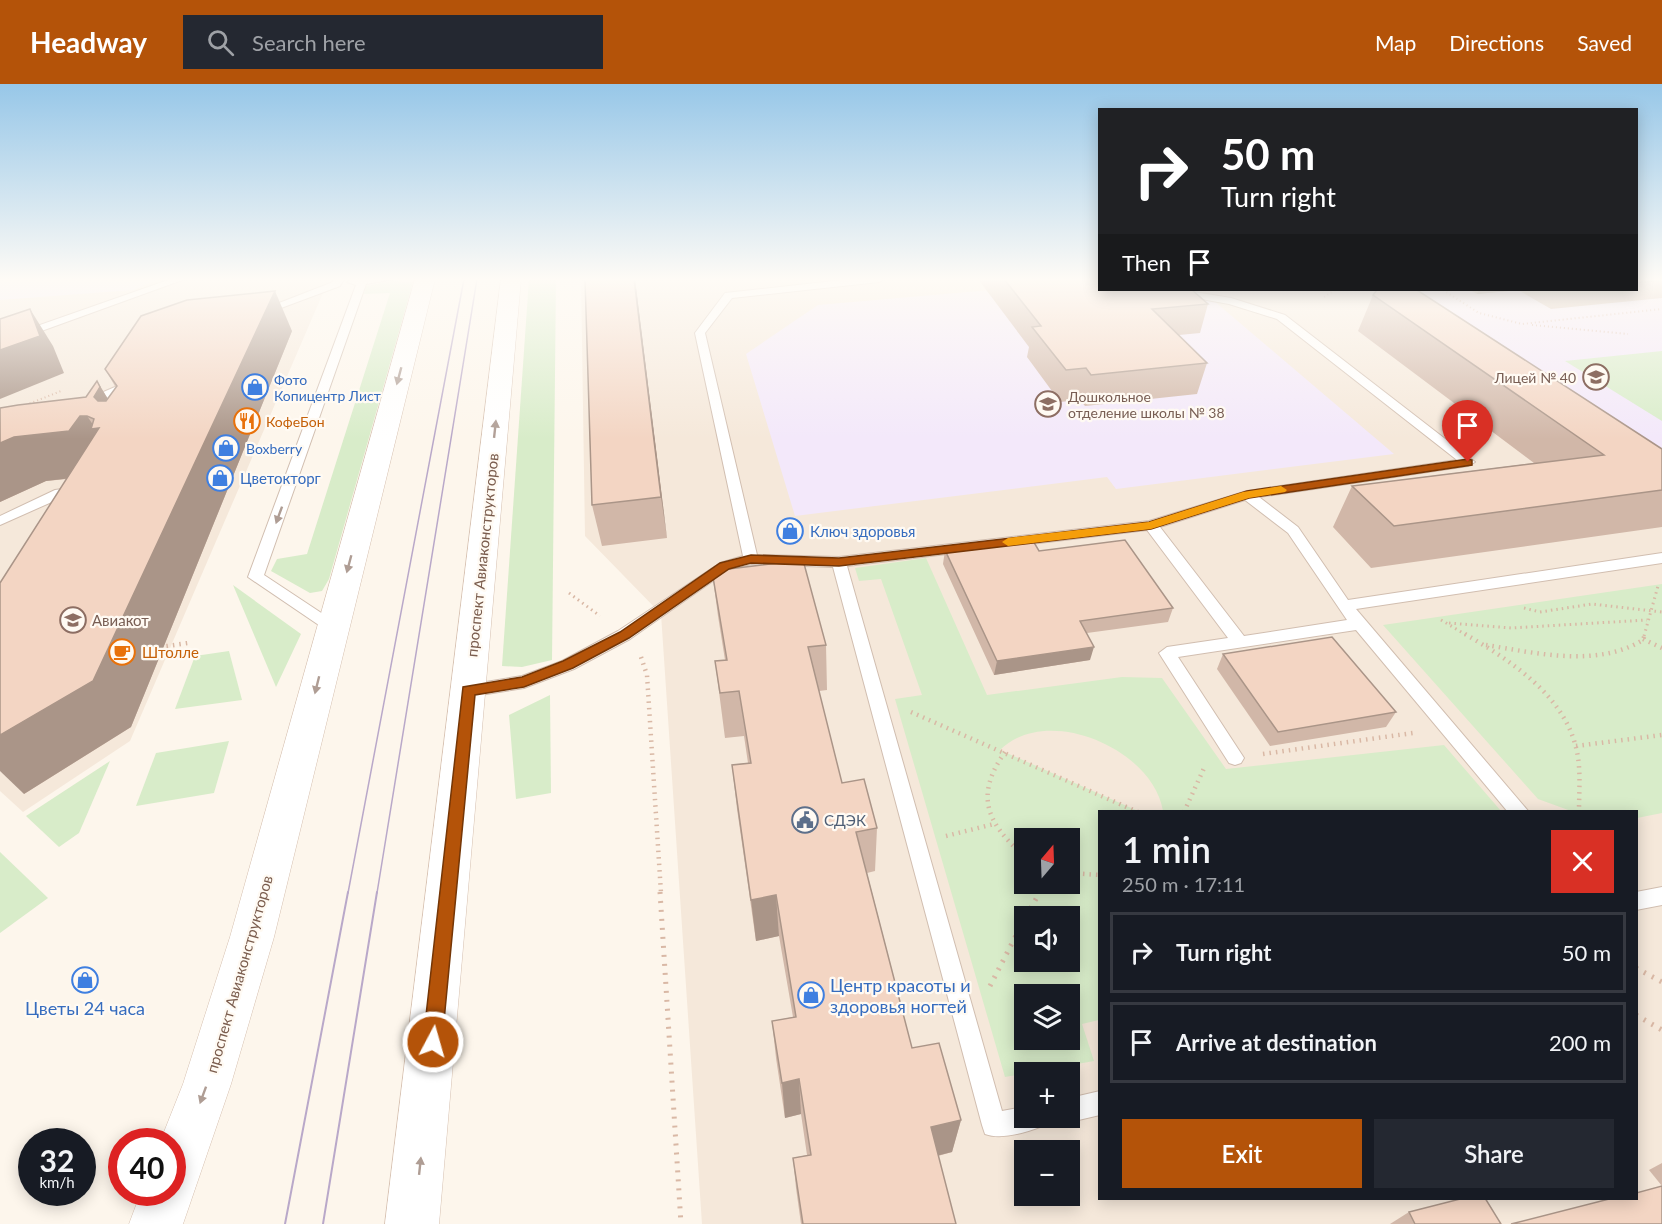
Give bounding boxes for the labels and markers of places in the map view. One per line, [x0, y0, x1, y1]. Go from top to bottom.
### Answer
school or university icon: Лицей № 40 [1581, 362, 1611, 392]
place label: Лицей № 40 [1493, 369, 1576, 386]
place label: Фото Копицентр Лист [274, 371, 381, 404]
shop icon: Фото Копицентр Лист [240, 372, 270, 402]
place label: Дошкольное отделение школы № 38 [1068, 388, 1225, 421]
school or university icon: Дошкольное отделение школы № 38 [1033, 389, 1063, 419]
pin [1442, 400, 1493, 462]
restaurant icon: КофеБон [232, 406, 262, 436]
place label: КофеБон [266, 413, 325, 430]
shop icon: Boxberry [211, 433, 241, 463]
place label: Boxberry [246, 440, 303, 457]
shop icon: Цветокторг [205, 463, 235, 493]
place label: Цветокторг [240, 469, 321, 487]
shop icon: Ключ здоровья [775, 516, 805, 546]
place label: Ключ здоровья [810, 522, 915, 540]
school or university icon: Авиакот [58, 605, 88, 635]
place label: Авиакот [92, 611, 149, 629]
cafe icon: Штолле [107, 637, 137, 667]
place label: Штолле [142, 643, 199, 661]
public building icon: СДЭК [790, 805, 820, 835]
place label: СДЭК [824, 811, 866, 829]
shop icon: Цветы 24 часа [70, 965, 100, 995]
place label: Центр красоты и здоровья ногтей [830, 974, 971, 1017]
shop icon: Центр красоты и здоровья ногтей [796, 980, 826, 1010]
place label: Цветы 24 часа [25, 997, 145, 1019]

